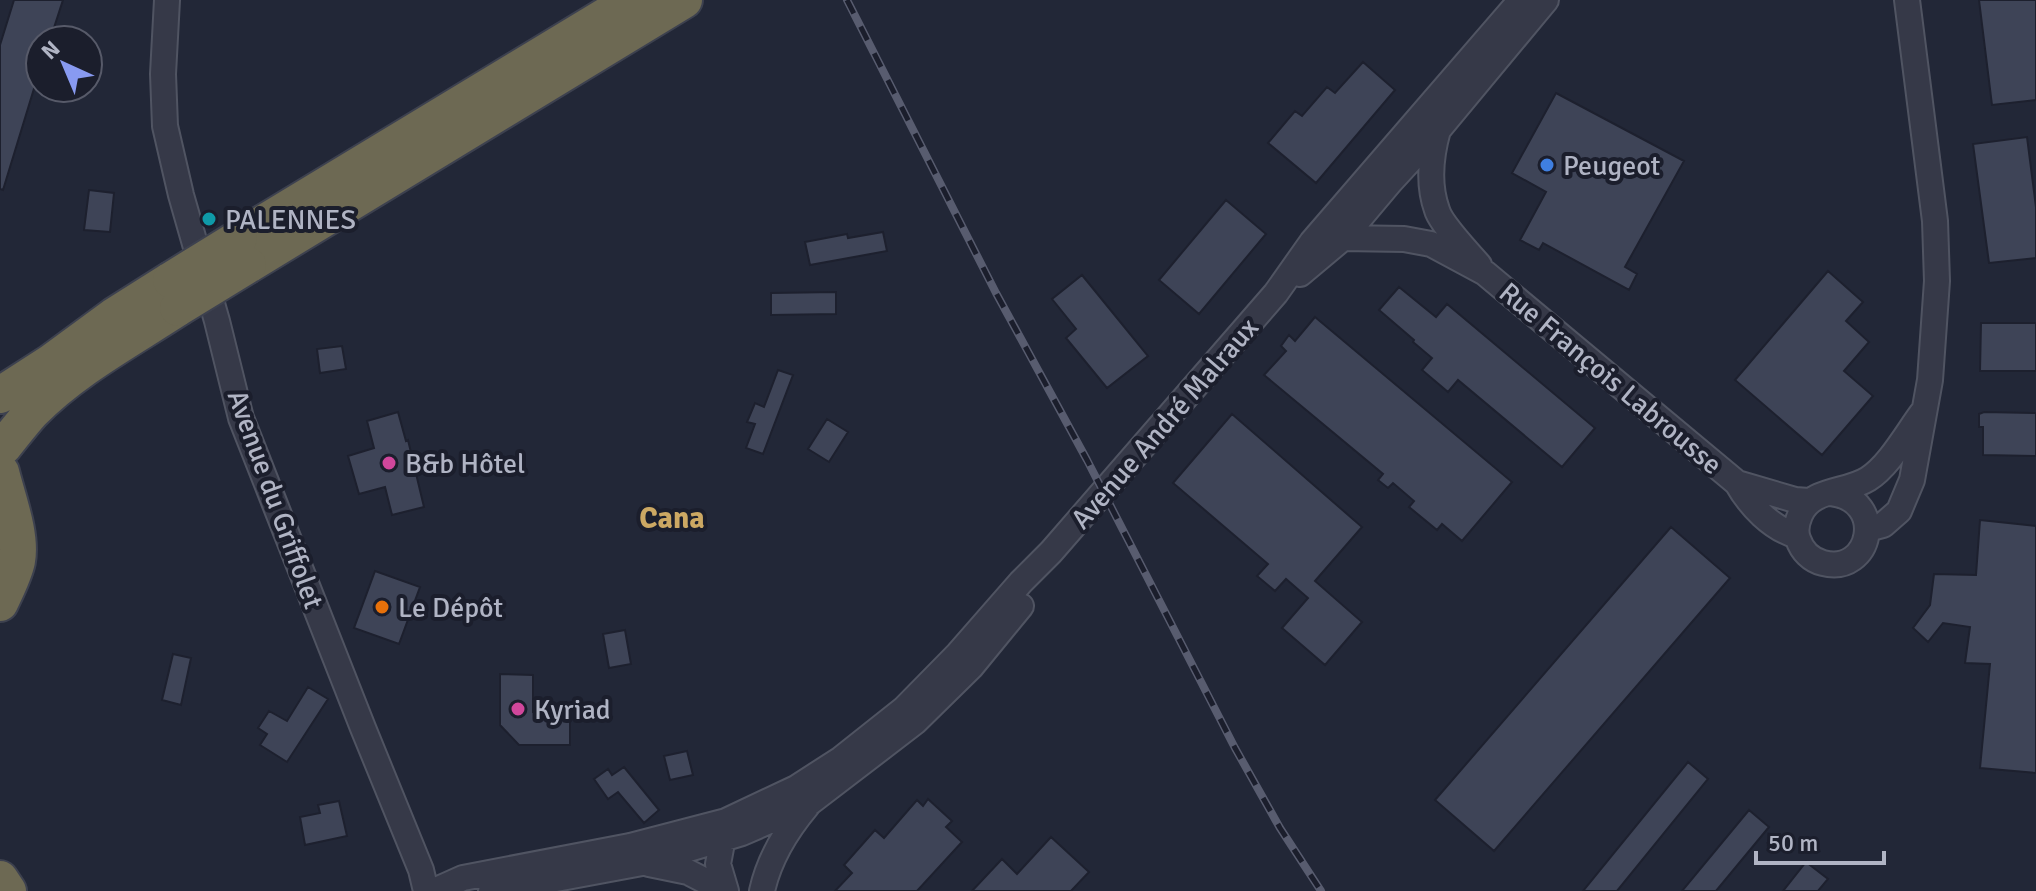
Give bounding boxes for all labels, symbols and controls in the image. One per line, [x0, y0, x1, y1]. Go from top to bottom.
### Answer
north arrow [24, 24, 104, 104]
text: N [36, 35, 65, 65]
place label: Peugeot [1563, 149, 1661, 183]
marker: Peugeot [1538, 156, 1556, 174]
place label: PALENNES [225, 203, 356, 237]
marker: PALENNES [200, 210, 218, 228]
street label: Rue François Labrousse [1492, 276, 1729, 482]
street label: Avenue André Malraux [1064, 311, 1266, 536]
street label: Avenue du Griffolet [220, 385, 330, 614]
place label: B&b Hôtel [405, 447, 525, 481]
marker: B&b Hôtel [380, 454, 398, 472]
district label: Cana [639, 500, 705, 537]
place label: Le Dépôt [398, 591, 503, 625]
marker: Le Dépôt [373, 598, 391, 616]
place label: Kyriad [534, 693, 611, 727]
marker: Kyriad [509, 700, 527, 718]
scale bar [1756, 815, 1884, 865]
text: 50 m [1768, 828, 1818, 858]

